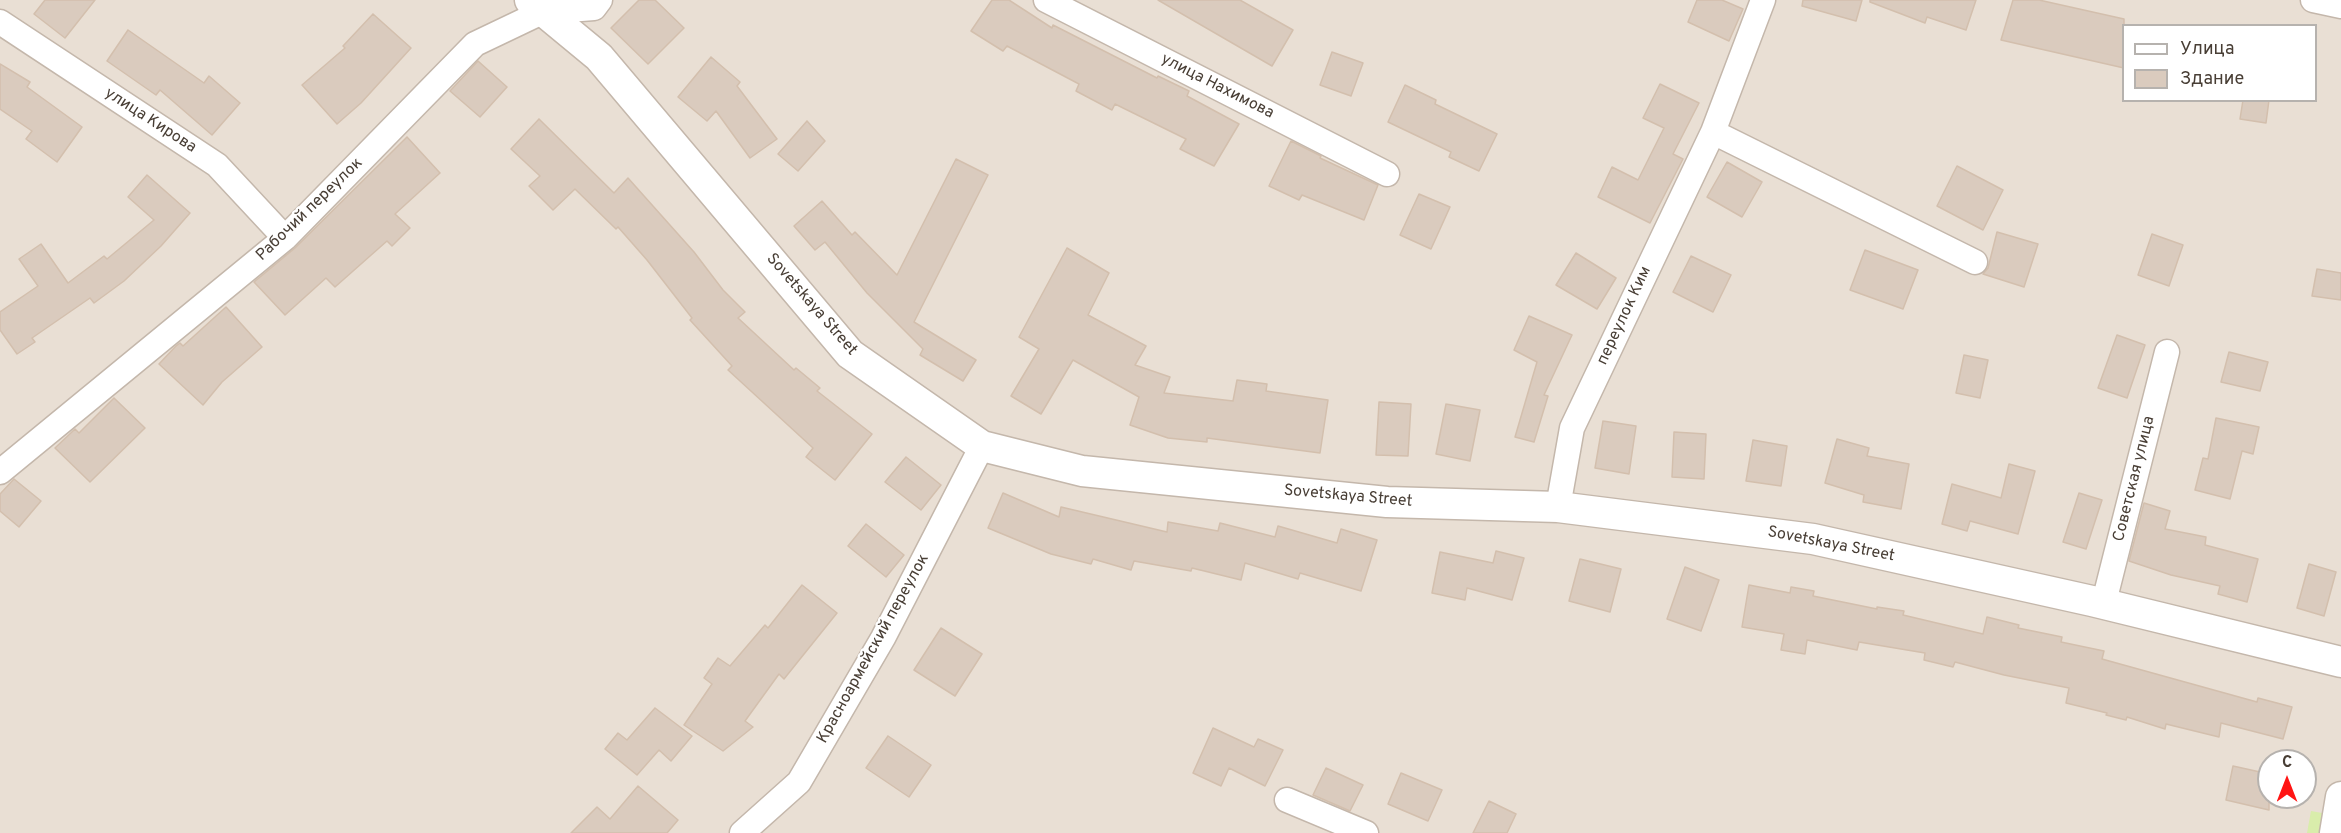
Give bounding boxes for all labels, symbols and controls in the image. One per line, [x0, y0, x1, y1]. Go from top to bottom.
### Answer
legend [2122, 24, 2317, 102]
text: Улица [2180, 38, 2234, 61]
street label: улица Нахимова [1157, 50, 1277, 124]
text: Здание [2180, 68, 2244, 91]
street label: улица Кирова [101, 84, 199, 158]
street label: Рабочий переулок [253, 154, 367, 266]
street label: Sovetskaya Street [761, 250, 861, 360]
street label: переулок Ким [1594, 264, 1656, 368]
street label: Советская улица [2110, 414, 2160, 544]
street label: Sovetskaya Street [1283, 482, 1413, 512]
street label: Sovetskaya Street [1766, 523, 1896, 567]
street label: Красноармейский переулок [814, 551, 934, 747]
north arrow [2257, 749, 2317, 809]
text: С [2282, 753, 2292, 773]

